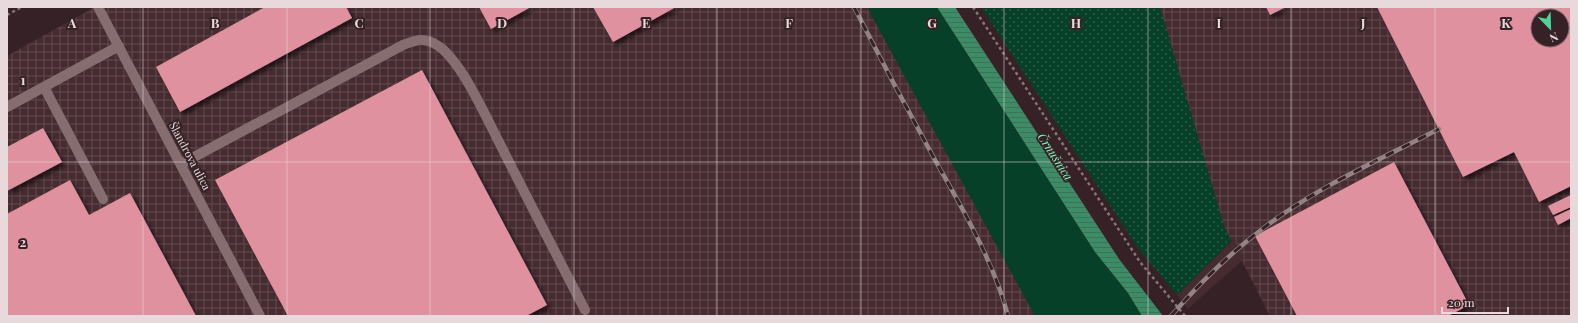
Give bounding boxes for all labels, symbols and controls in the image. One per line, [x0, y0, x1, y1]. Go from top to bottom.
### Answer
north arrow [1530, 8, 1570, 48]
text: A [67, 14, 77, 31]
text: B [211, 14, 220, 31]
text: C [354, 14, 364, 31]
text: D [497, 14, 507, 31]
text: E [642, 14, 650, 31]
text: F [785, 14, 793, 31]
text: G [927, 14, 937, 31]
text: H [1071, 14, 1081, 31]
text: I [1217, 14, 1222, 31]
text: J [1360, 14, 1366, 31]
text: K [1501, 14, 1511, 31]
text: N [1547, 29, 1561, 46]
text: 1 [21, 71, 26, 88]
street label: Šlandrova ulica [166, 119, 215, 193]
water label: Črnušnica [1035, 130, 1077, 183]
text: 2 [20, 233, 27, 250]
scale bar [1442, 289, 1508, 315]
text: 20 m [1448, 294, 1475, 310]

